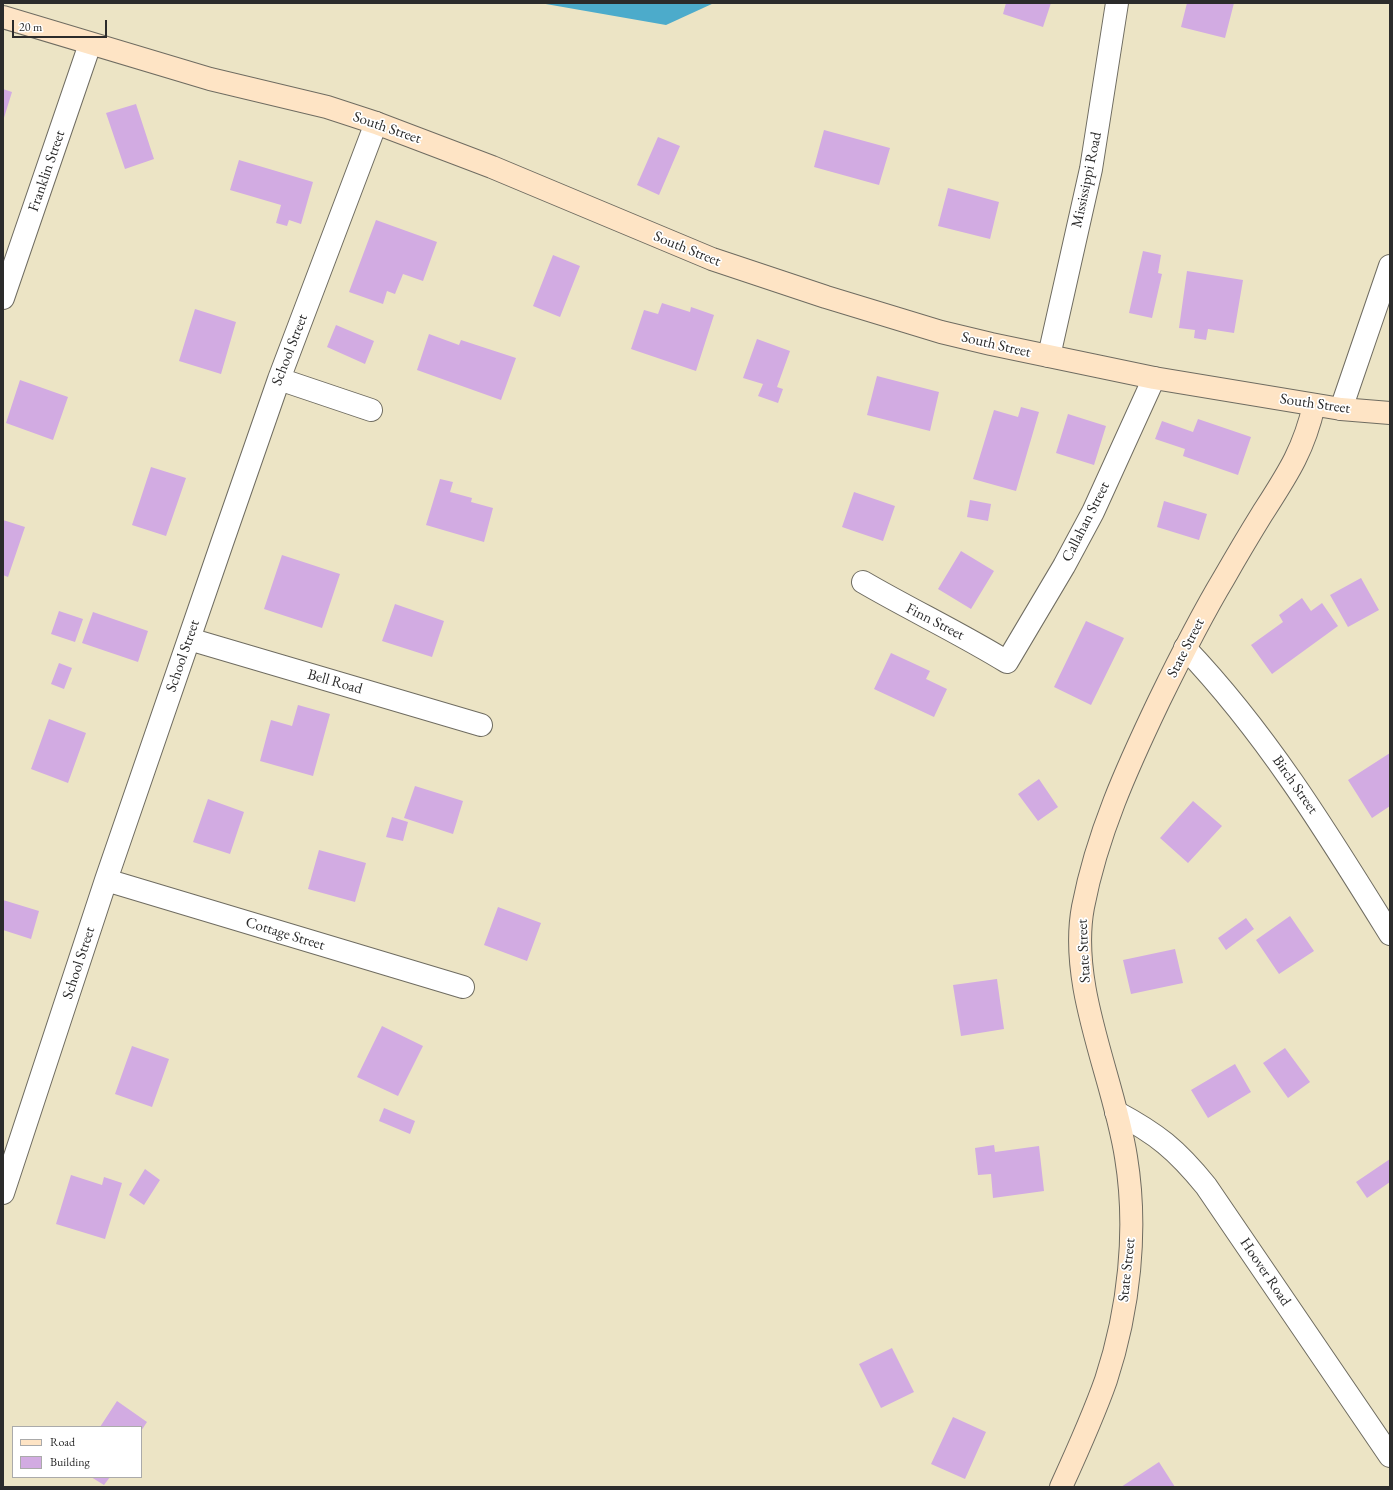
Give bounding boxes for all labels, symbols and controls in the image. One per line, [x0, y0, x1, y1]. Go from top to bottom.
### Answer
scale bar [14, 12, 109, 38]
text: 20 m [19, 19, 42, 35]
street label: South Street [351, 108, 423, 148]
street label: Franklin Street [25, 128, 69, 214]
street label: Mississippi Road [1068, 130, 1106, 230]
street label: South Street [651, 227, 723, 271]
street label: School Street [268, 312, 312, 388]
street label: South Street [960, 328, 1032, 362]
street label: South Street [1279, 390, 1351, 418]
street label: Callahan Street [1058, 479, 1114, 565]
street label: Finn Street [903, 600, 967, 644]
street label: State Street [1163, 615, 1209, 681]
street label: School Street [162, 618, 204, 694]
street label: Bell Road [305, 666, 365, 698]
street label: Birch Street [1268, 752, 1322, 818]
street label: Cottage Street [243, 913, 327, 955]
street label: State Street [1073, 918, 1095, 984]
street label: School Street [59, 925, 99, 1001]
street label: Hoover Road [1236, 1235, 1294, 1309]
street label: State Street [1115, 1237, 1139, 1303]
legend [12, 1426, 142, 1478]
text: Road [50, 1434, 75, 1450]
text: Building [50, 1454, 90, 1470]

